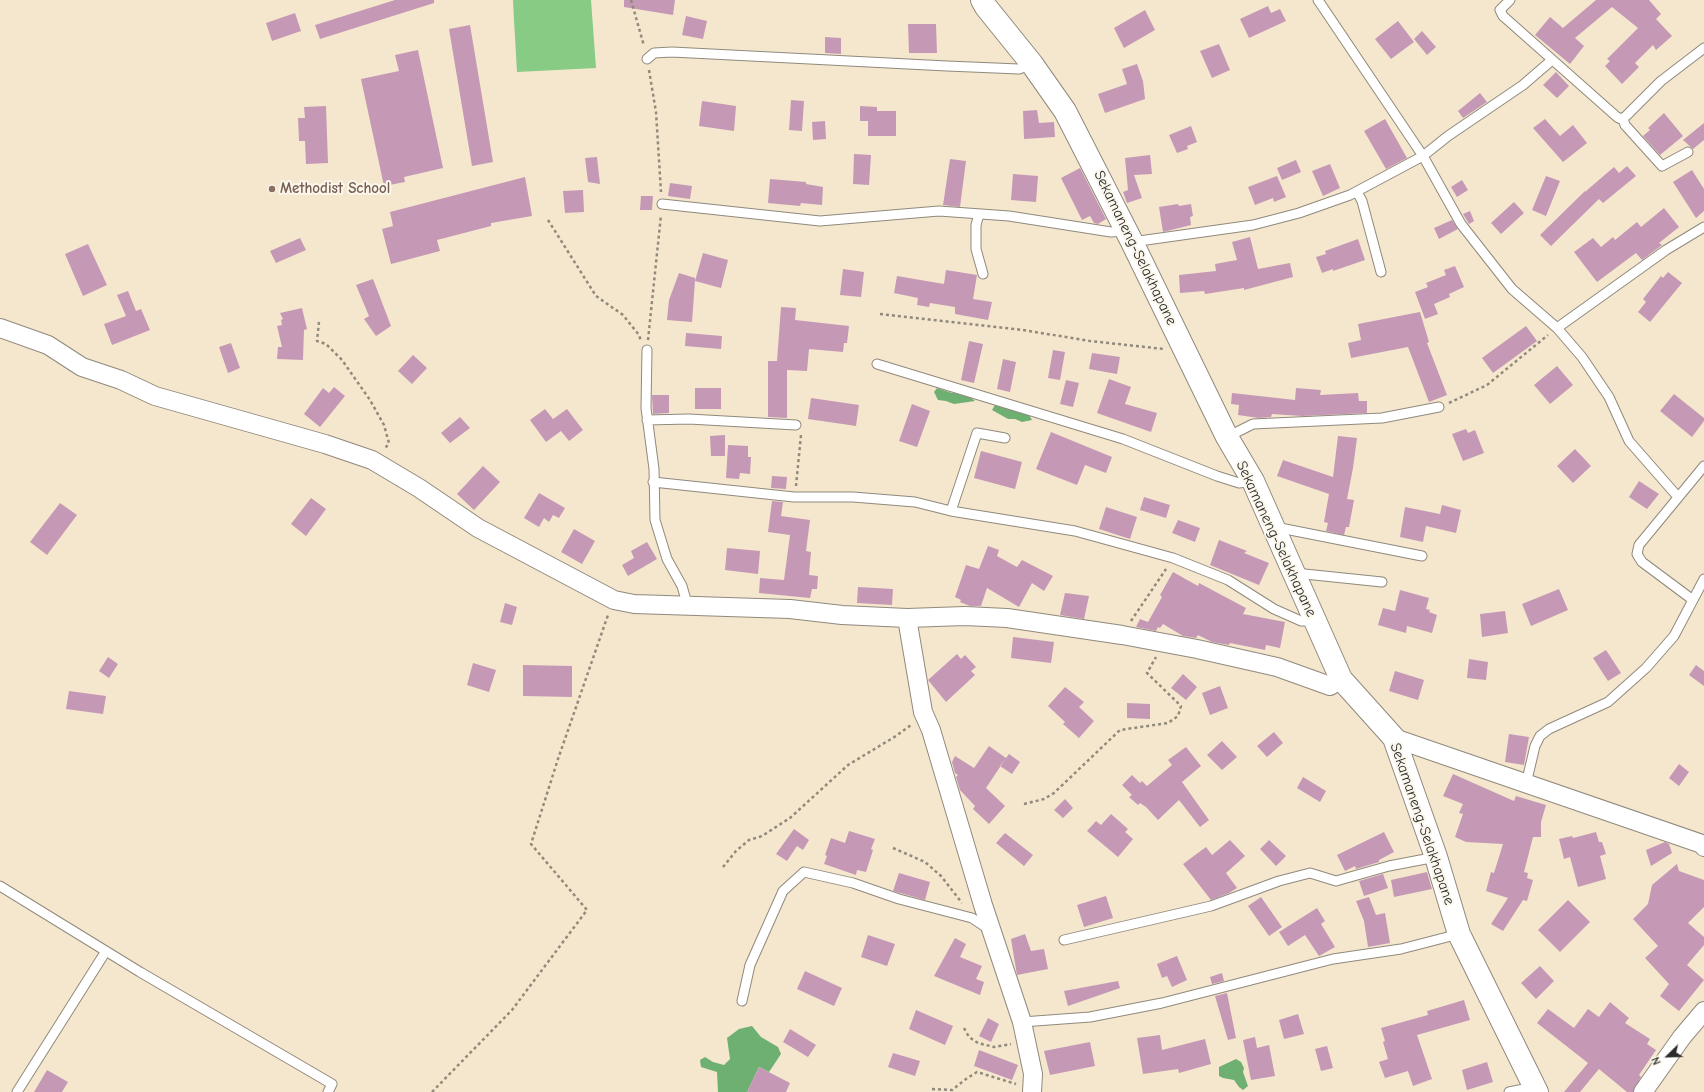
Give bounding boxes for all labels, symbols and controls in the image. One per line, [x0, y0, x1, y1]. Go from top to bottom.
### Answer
street label: Sekamaneng-Selakhapane [1090, 168, 1180, 328]
place label: Methodist School [280, 180, 390, 198]
marker: Methodist School [267, 184, 277, 194]
street label: Sekamaneng-Selakhapane [1232, 458, 1320, 620]
street label: Sekamaneng-Selakhapane [1386, 741, 1458, 907]
north arrow [1648, 1036, 1688, 1076]
text: N [1649, 1055, 1664, 1067]

